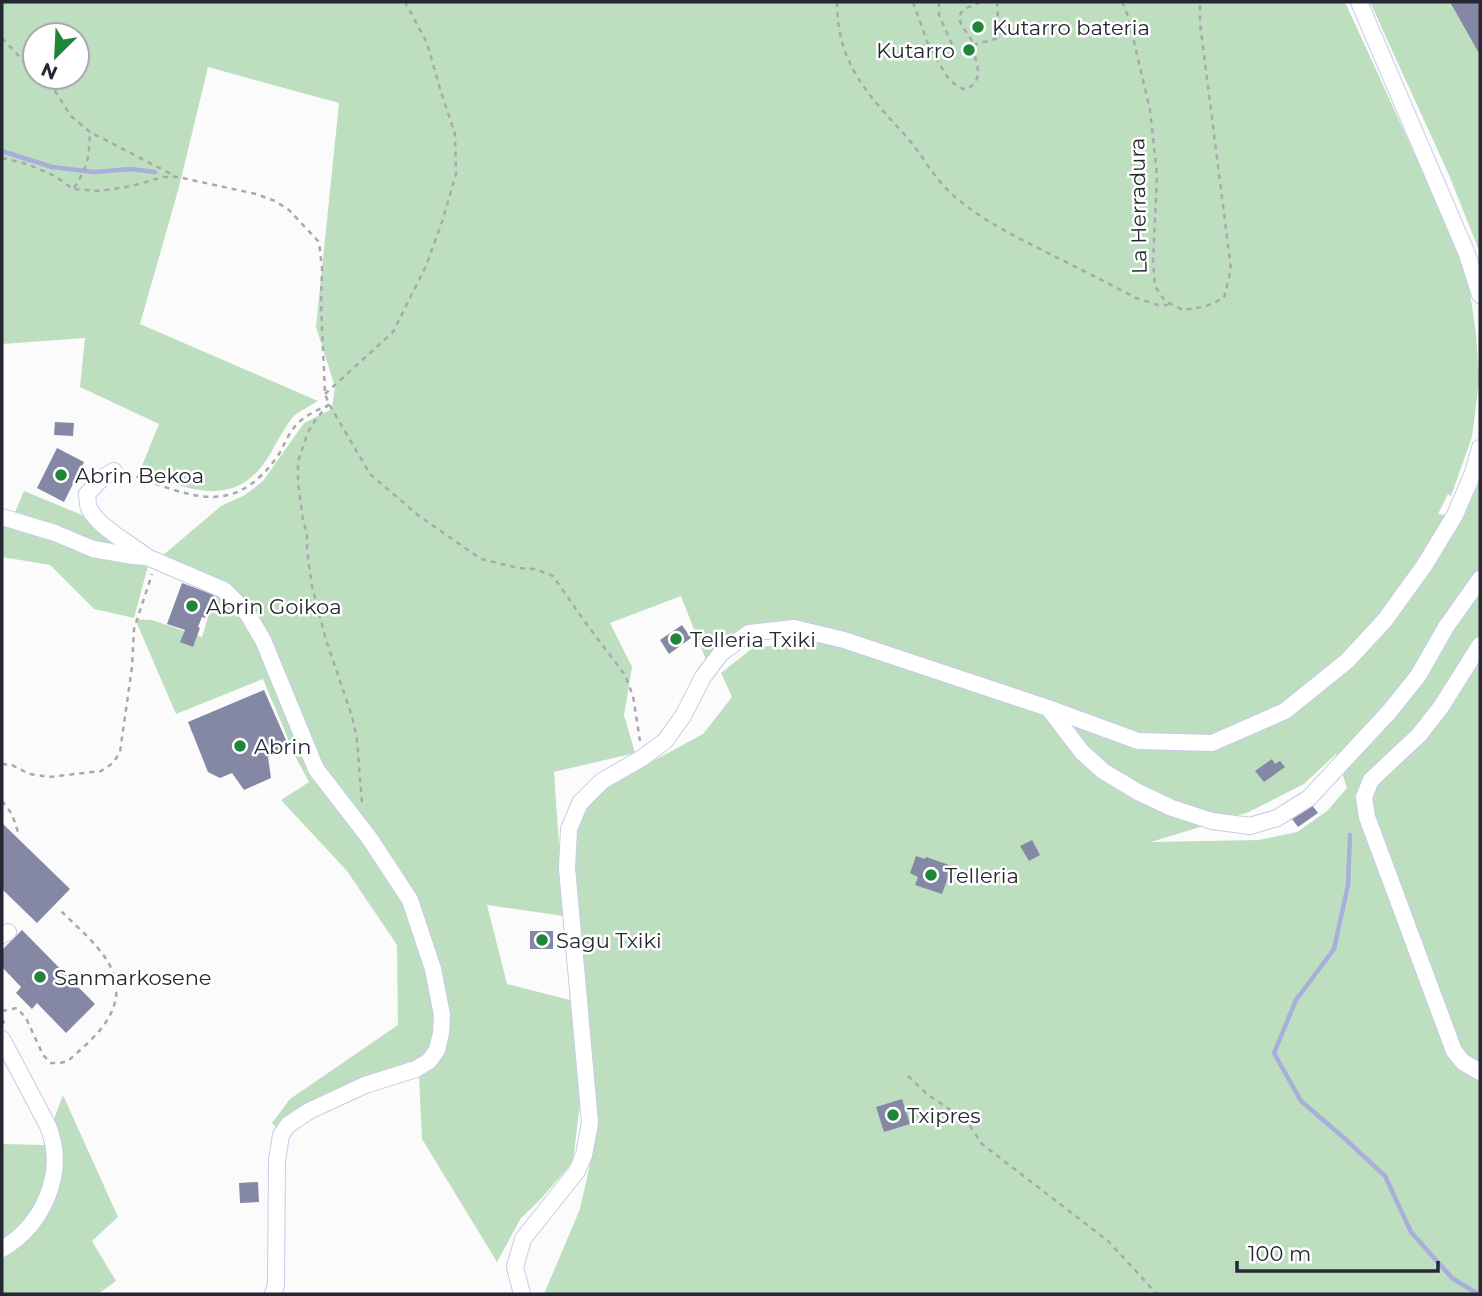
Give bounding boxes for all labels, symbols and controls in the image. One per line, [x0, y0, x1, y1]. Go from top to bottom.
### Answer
place label: Kutarro bateria [992, 15, 1150, 40]
marker: Kutarro bateria [970, 19, 986, 35]
north arrow [21, 21, 91, 91]
place label: Kutarro [876, 38, 955, 63]
marker: Kutarro [961, 42, 977, 58]
text: N [38, 57, 61, 85]
street label: La Herradura [1124, 138, 1152, 274]
place label: Abrin Bekoa [75, 463, 204, 488]
marker: Abrin Bekoa [53, 467, 69, 483]
place label: Abrin Goikoa [206, 594, 342, 619]
marker: Abrin Goikoa [184, 598, 200, 614]
place label: Telleria Txiki [690, 627, 816, 652]
marker: Telleria Txiki [668, 631, 684, 647]
place label: Abrin [254, 734, 311, 759]
marker: Abrin [232, 738, 248, 754]
place label: Telleria [945, 863, 1019, 888]
marker: Telleria [923, 867, 939, 883]
place label: Sagu Txiki [556, 928, 662, 953]
marker: Sagu Txiki [534, 932, 550, 948]
place label: Sanmarkosene [54, 965, 212, 990]
marker: Sanmarkosene [32, 969, 48, 985]
place label: Txipres [907, 1103, 981, 1128]
marker: Txipres [885, 1107, 901, 1123]
scale bar [1237, 1230, 1438, 1274]
text: 100 m [1248, 1241, 1311, 1266]

